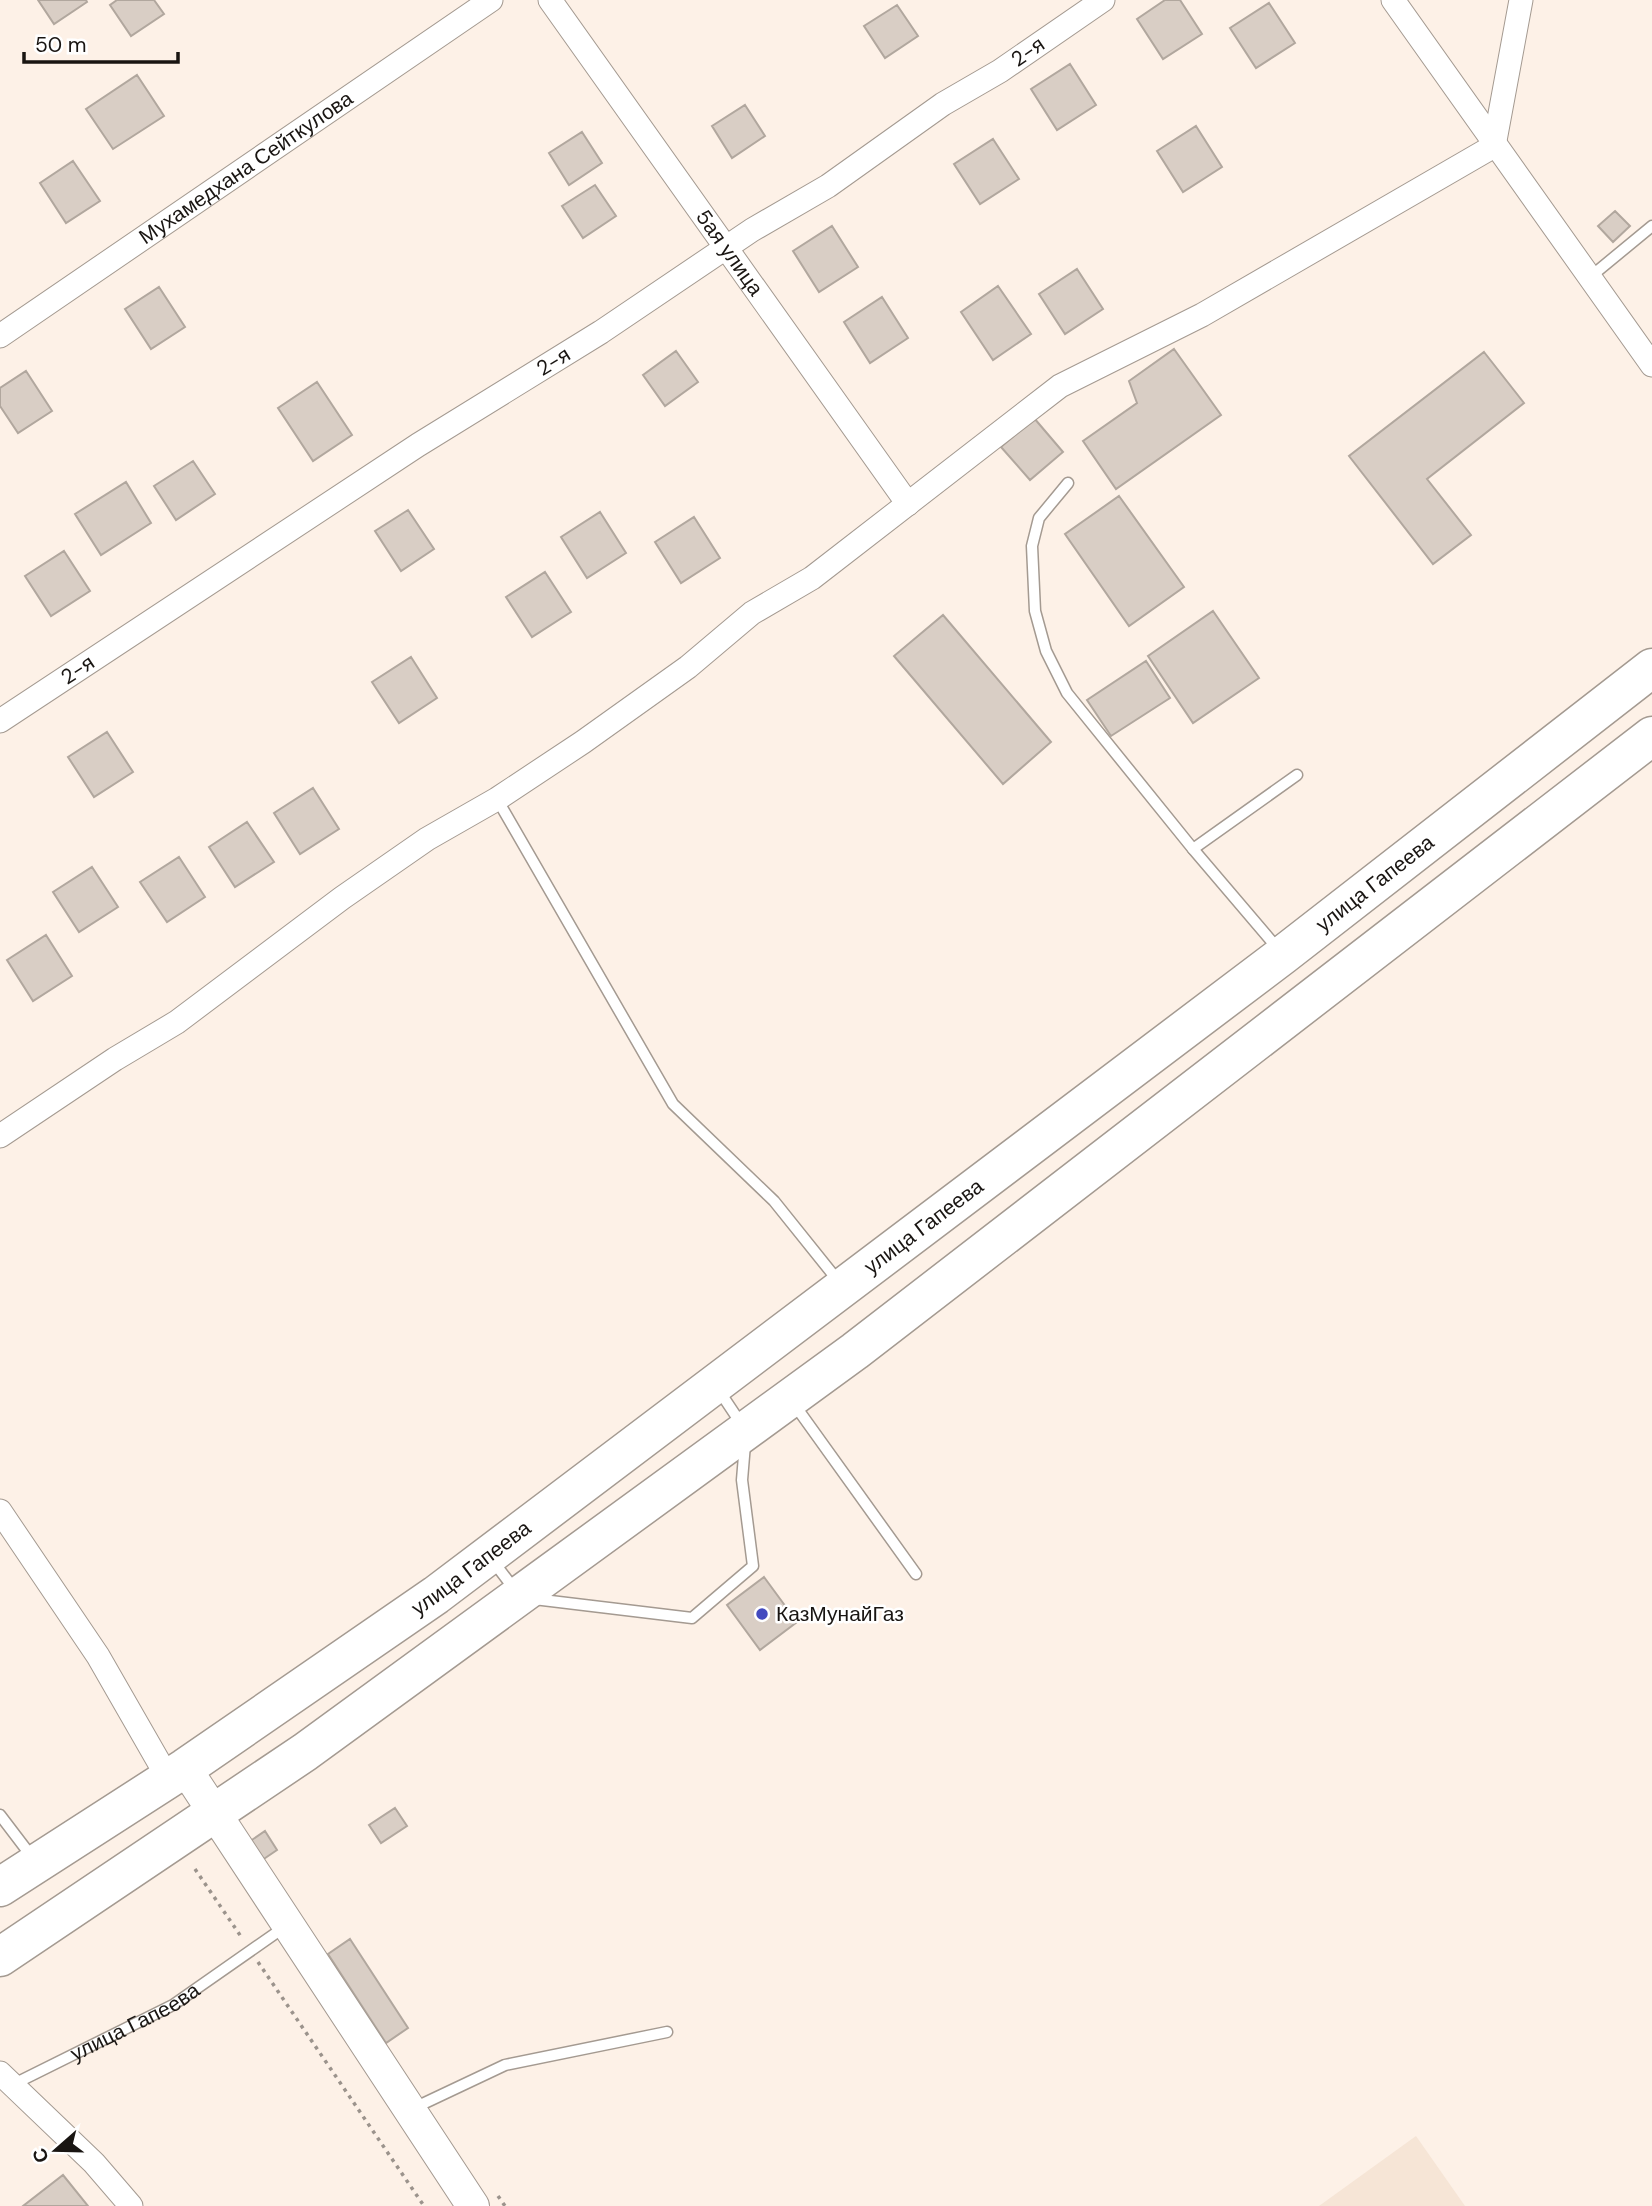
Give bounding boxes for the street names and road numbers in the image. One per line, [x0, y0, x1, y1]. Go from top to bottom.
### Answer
street label: 2-я [1006, 30, 1050, 73]
street label: Мухамедхана Сейткулова [133, 84, 359, 251]
street label: 5ая улица [689, 204, 770, 302]
street label: 2-я [531, 340, 576, 382]
street label: 2-я [55, 648, 100, 691]
street label: улица Гапеева [1310, 828, 1440, 938]
street label: улица Гапеева [858, 1172, 989, 1281]
street label: улица Гапеева [406, 1514, 537, 1622]
street label: улица Гапеева [66, 1976, 206, 2068]

